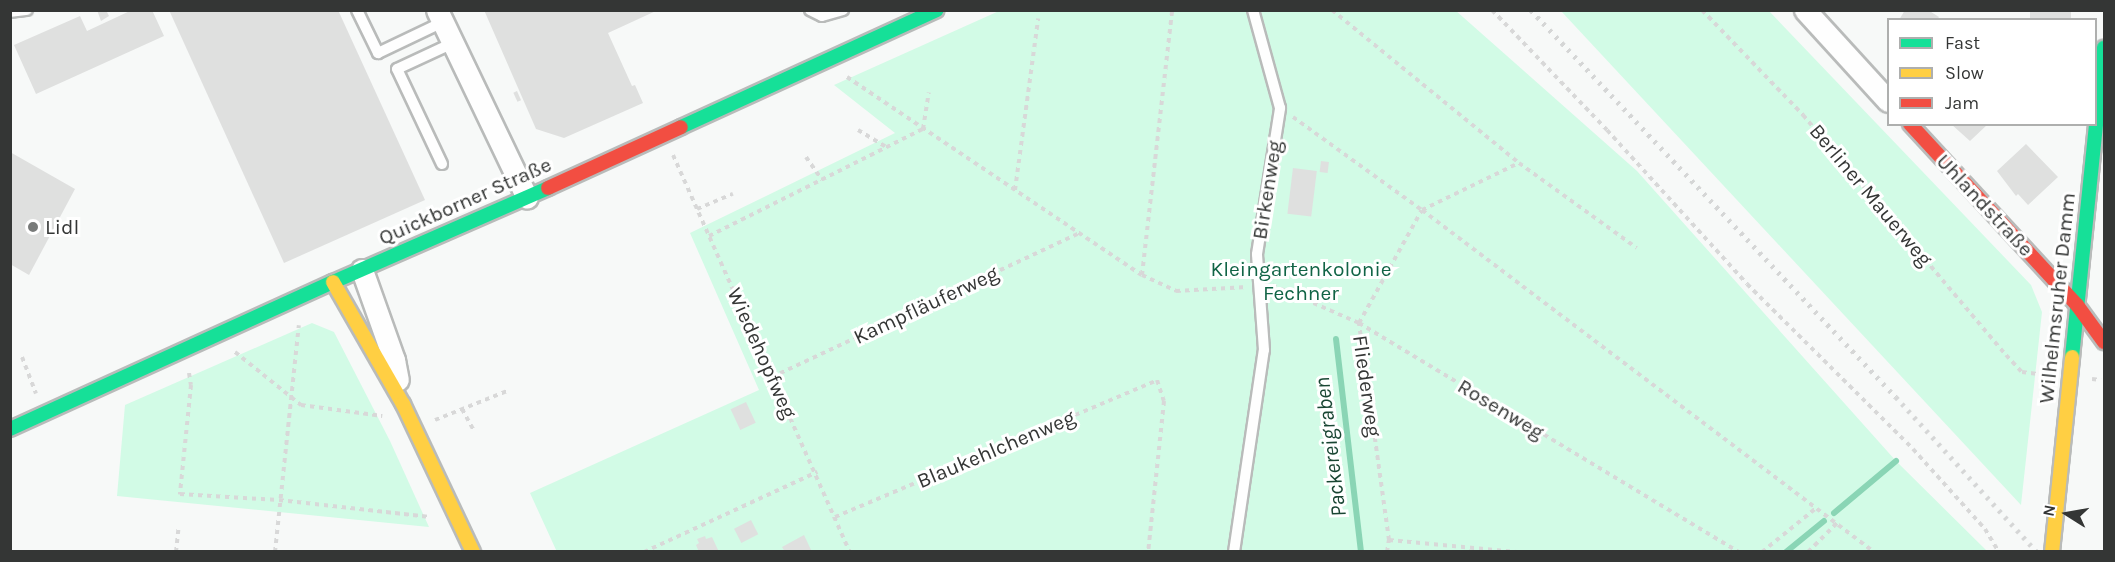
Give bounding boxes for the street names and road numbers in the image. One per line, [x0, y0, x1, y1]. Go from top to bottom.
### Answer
street label: Berliner Mauerweg [1804, 119, 1938, 271]
street label: Birkenweg [1247, 139, 1287, 241]
street label: Uhlandstraße [1931, 149, 2039, 261]
street label: Quickborner Straße [375, 152, 555, 250]
street label: Wilhelmsruher Damm [2033, 191, 2081, 405]
street label: Kampfläuferweg [850, 260, 1002, 350]
street label: Wiedehopfweg [722, 284, 802, 422]
street label: Fliederweg [1347, 333, 1387, 439]
street label: Rosenweg [1453, 373, 1549, 445]
street label: Blaukehlchenweg [913, 404, 1079, 494]

